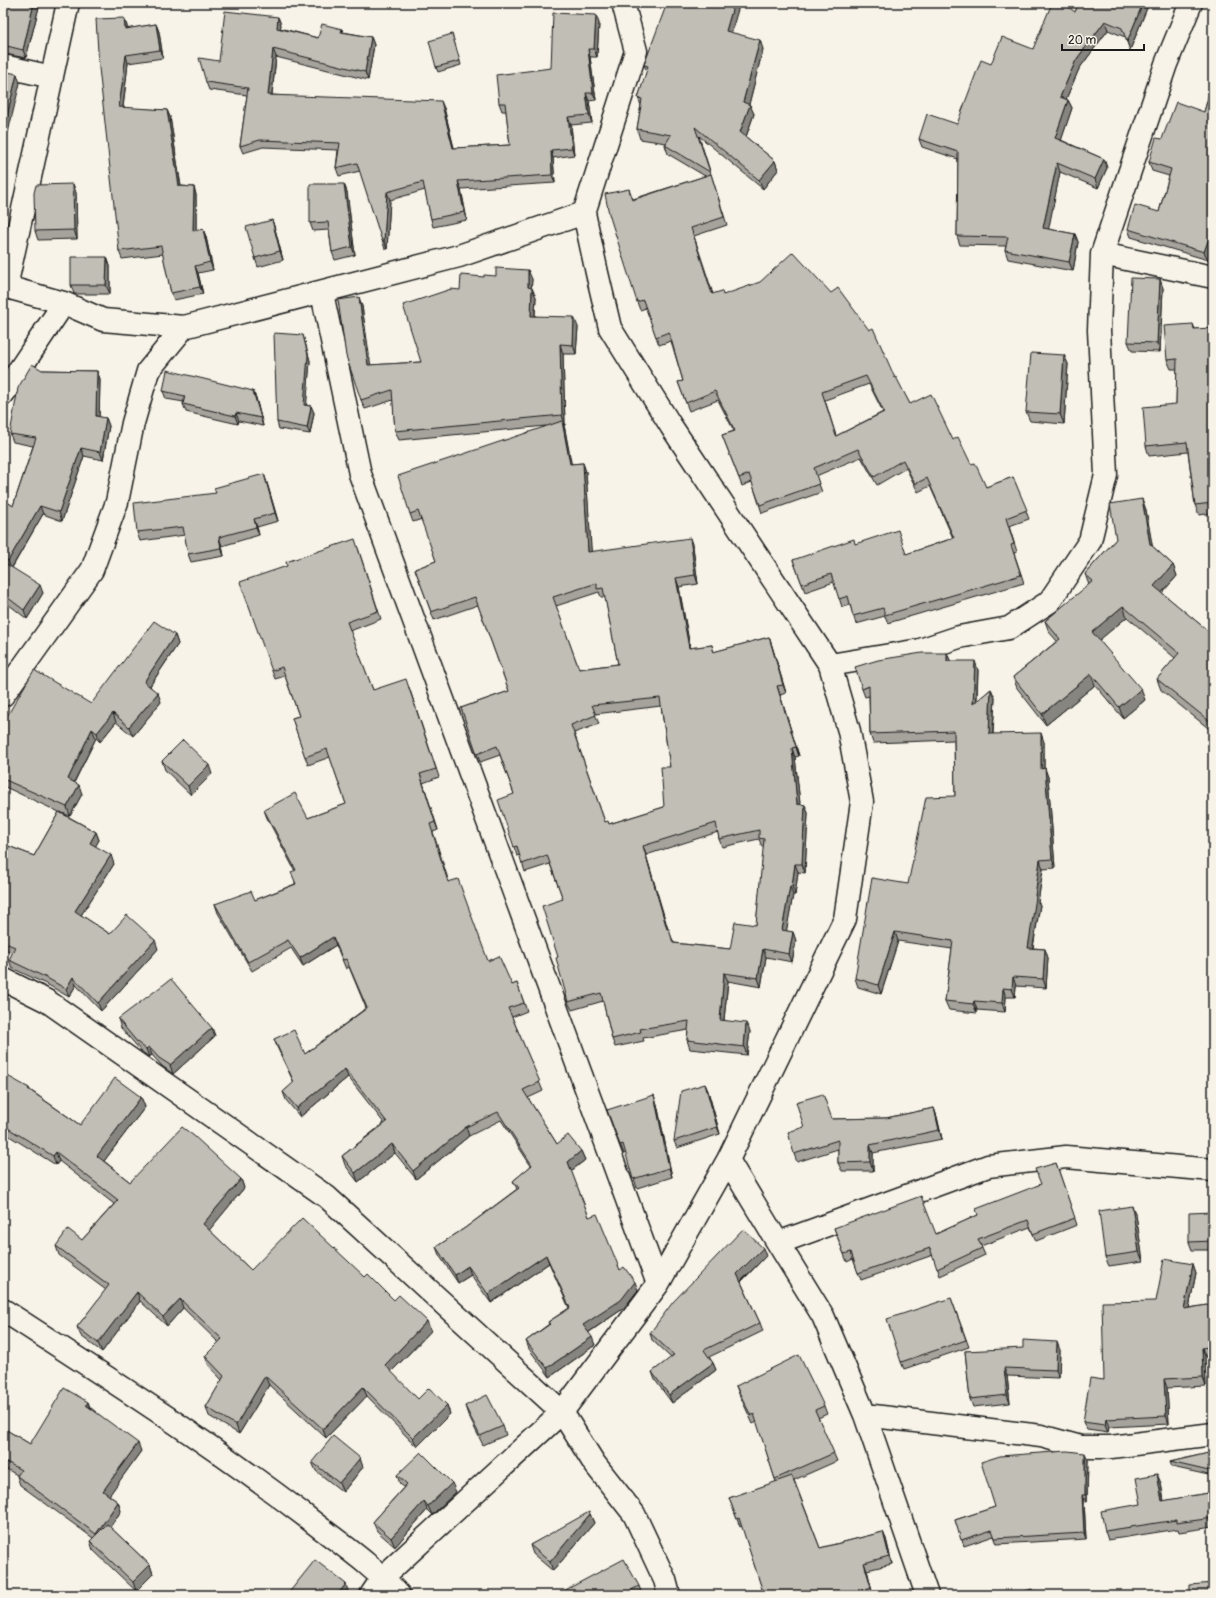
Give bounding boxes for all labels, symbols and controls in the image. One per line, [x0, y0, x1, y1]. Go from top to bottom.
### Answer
scale bar [1062, 26, 1144, 52]
text: 20 m [1068, 33, 1097, 48]

